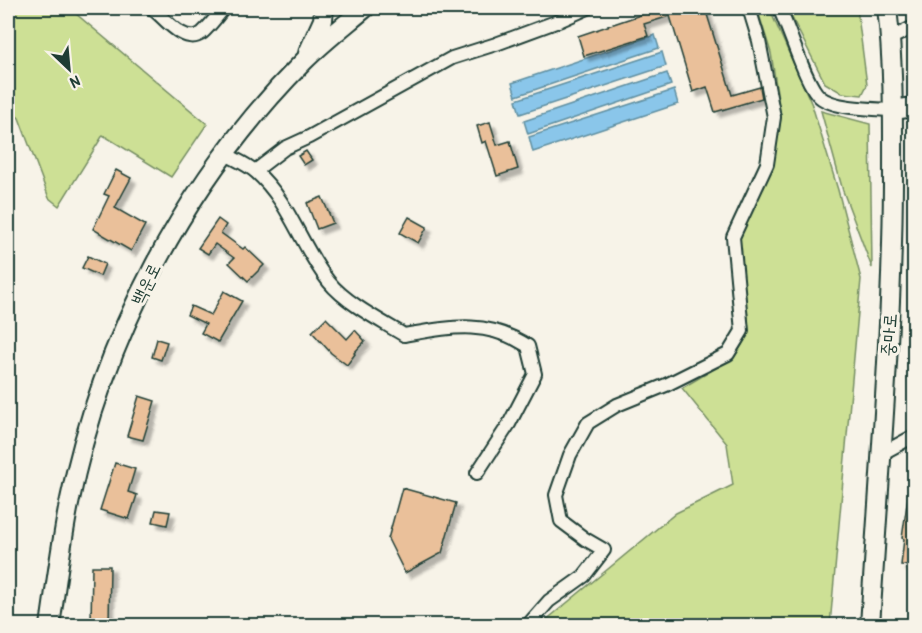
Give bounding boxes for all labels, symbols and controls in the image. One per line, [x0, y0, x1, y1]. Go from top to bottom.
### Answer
north arrow [39, 39, 99, 99]
text: N [66, 71, 84, 94]
street label: 백운로 [125, 259, 166, 309]
street label: 중마로 [875, 312, 902, 358]

